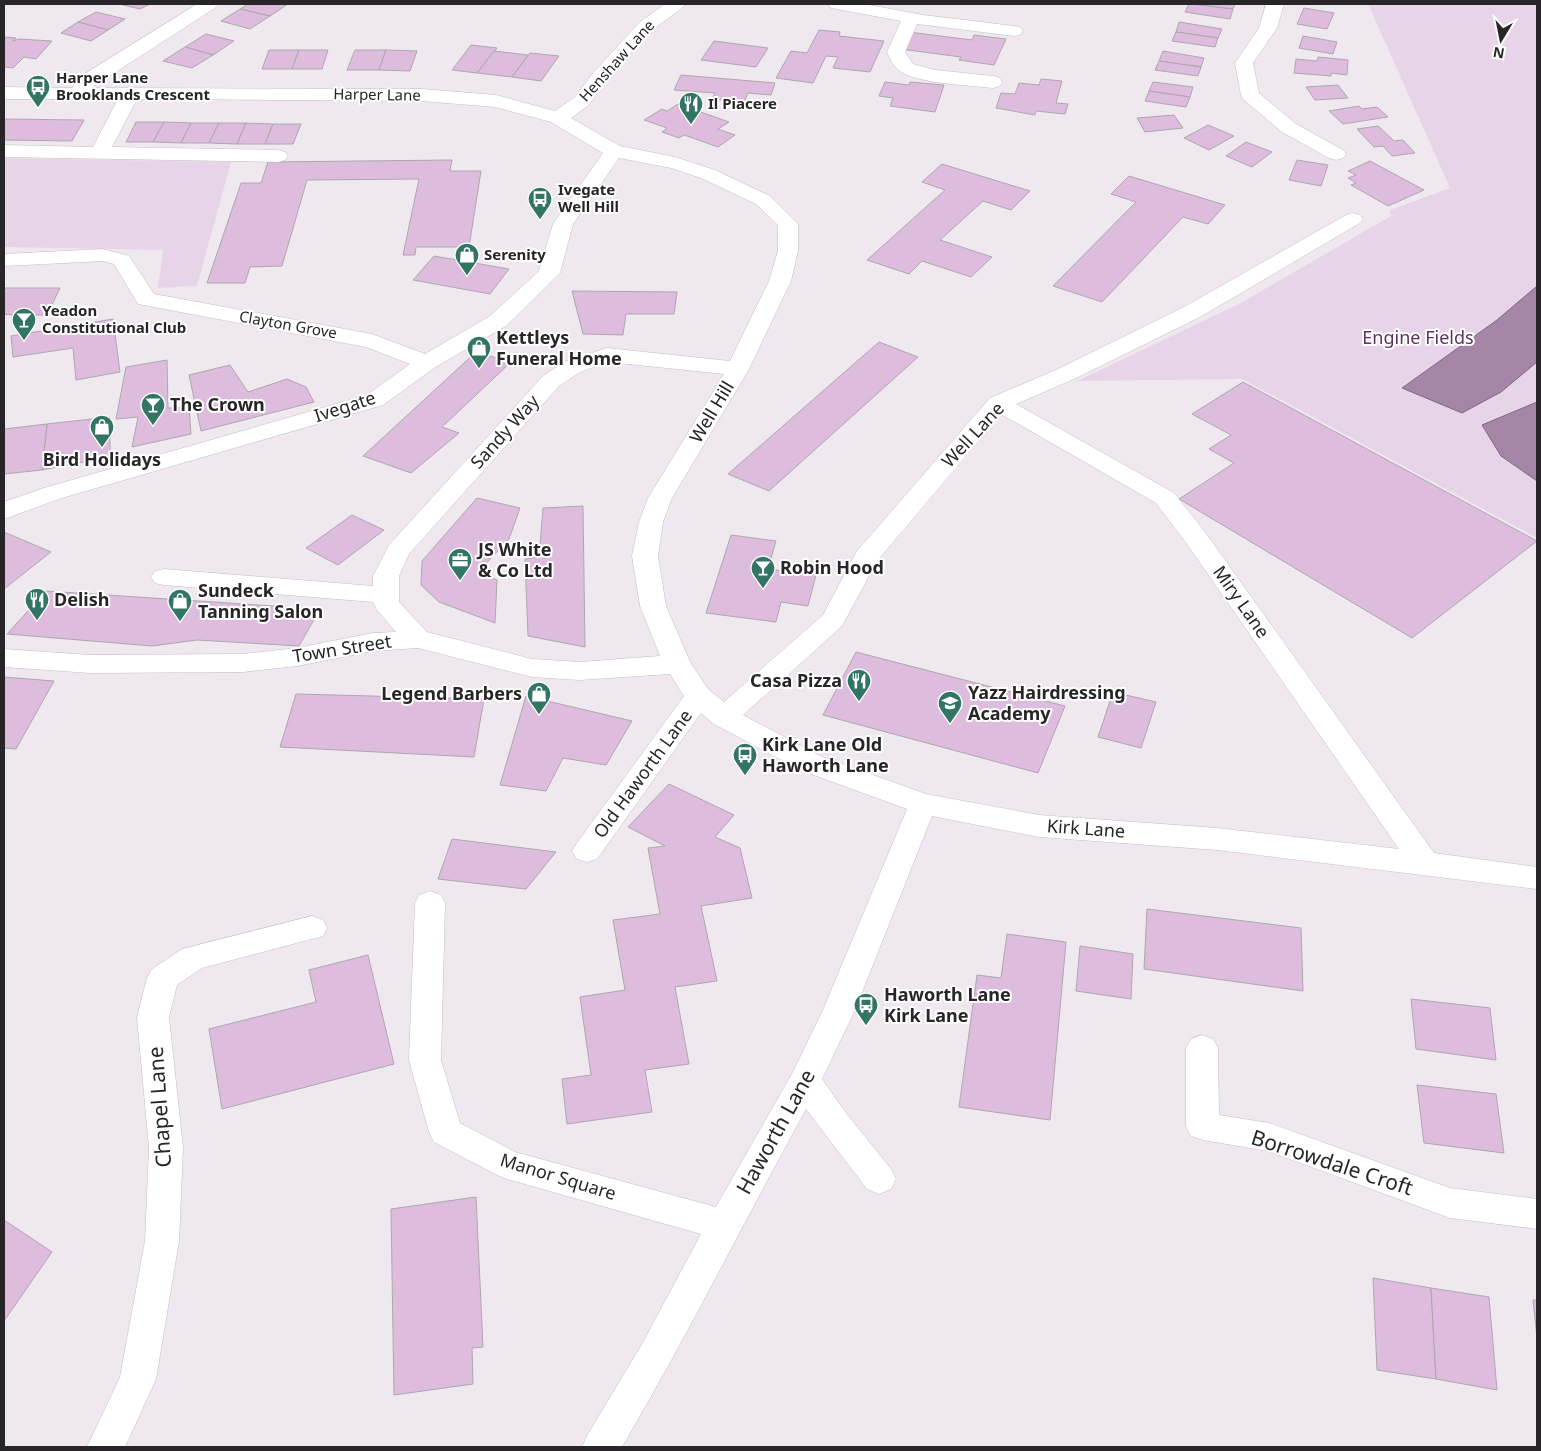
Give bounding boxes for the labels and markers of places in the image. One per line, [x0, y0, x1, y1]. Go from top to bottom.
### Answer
place label: Harper Lane Brooklands Crescent [56, 67, 211, 104]
bus stop icon: Harper Lane Brooklands Crescent [25, 74, 51, 108]
restaurant icon: Il Piacere [678, 91, 704, 125]
place label: Il Piacere [708, 93, 777, 113]
place label: Ivegate Well Hill [558, 179, 619, 216]
bus stop icon: Ivegate Well Hill [527, 186, 553, 220]
shop icon: Serenity [454, 242, 480, 276]
place label: Serenity [484, 244, 546, 264]
place label: Yeadon Constitutional Club [42, 300, 186, 337]
bar icon: Yeadon Constitutional Club [11, 307, 37, 341]
place label: Kettleys Funeral Home [496, 325, 622, 370]
shop icon: Kettleys Funeral Home [466, 335, 492, 369]
bar icon: The Crown [140, 392, 166, 426]
place label: The Crown [170, 392, 265, 416]
shop icon: Bird Holidays [89, 414, 115, 448]
place label: Bird Holidays [43, 447, 161, 471]
place label: JS White & Co Ltd [476, 537, 553, 582]
office icon: JS White & Co Ltd [447, 547, 473, 581]
bar icon: Robin Hood [750, 555, 776, 589]
place label: Robin Hood [780, 555, 884, 579]
place label: Sundeck Tanning Salon [198, 578, 323, 623]
restaurant icon: Delish [24, 587, 50, 621]
place label: Delish [54, 587, 109, 611]
shop icon: Sundeck Tanning Salon [167, 588, 193, 622]
place label: Casa Pizza [750, 668, 842, 692]
restaurant icon: Casa Pizza [846, 668, 872, 702]
place label: Yazz Hairdressing Academy [968, 680, 1126, 725]
place label: Legend Barbers [381, 681, 522, 705]
shop icon: Legend Barbers [526, 681, 552, 715]
school or university icon: Yazz Hairdressing Academy [937, 690, 963, 724]
place label: Kirk Lane Old Haworth Lane [762, 732, 889, 777]
bus stop icon: Kirk Lane Old Haworth Lane [732, 742, 758, 776]
place label: Haworth Lane Kirk Lane [884, 982, 1011, 1027]
bus stop icon: Haworth Lane Kirk Lane [853, 992, 879, 1026]

